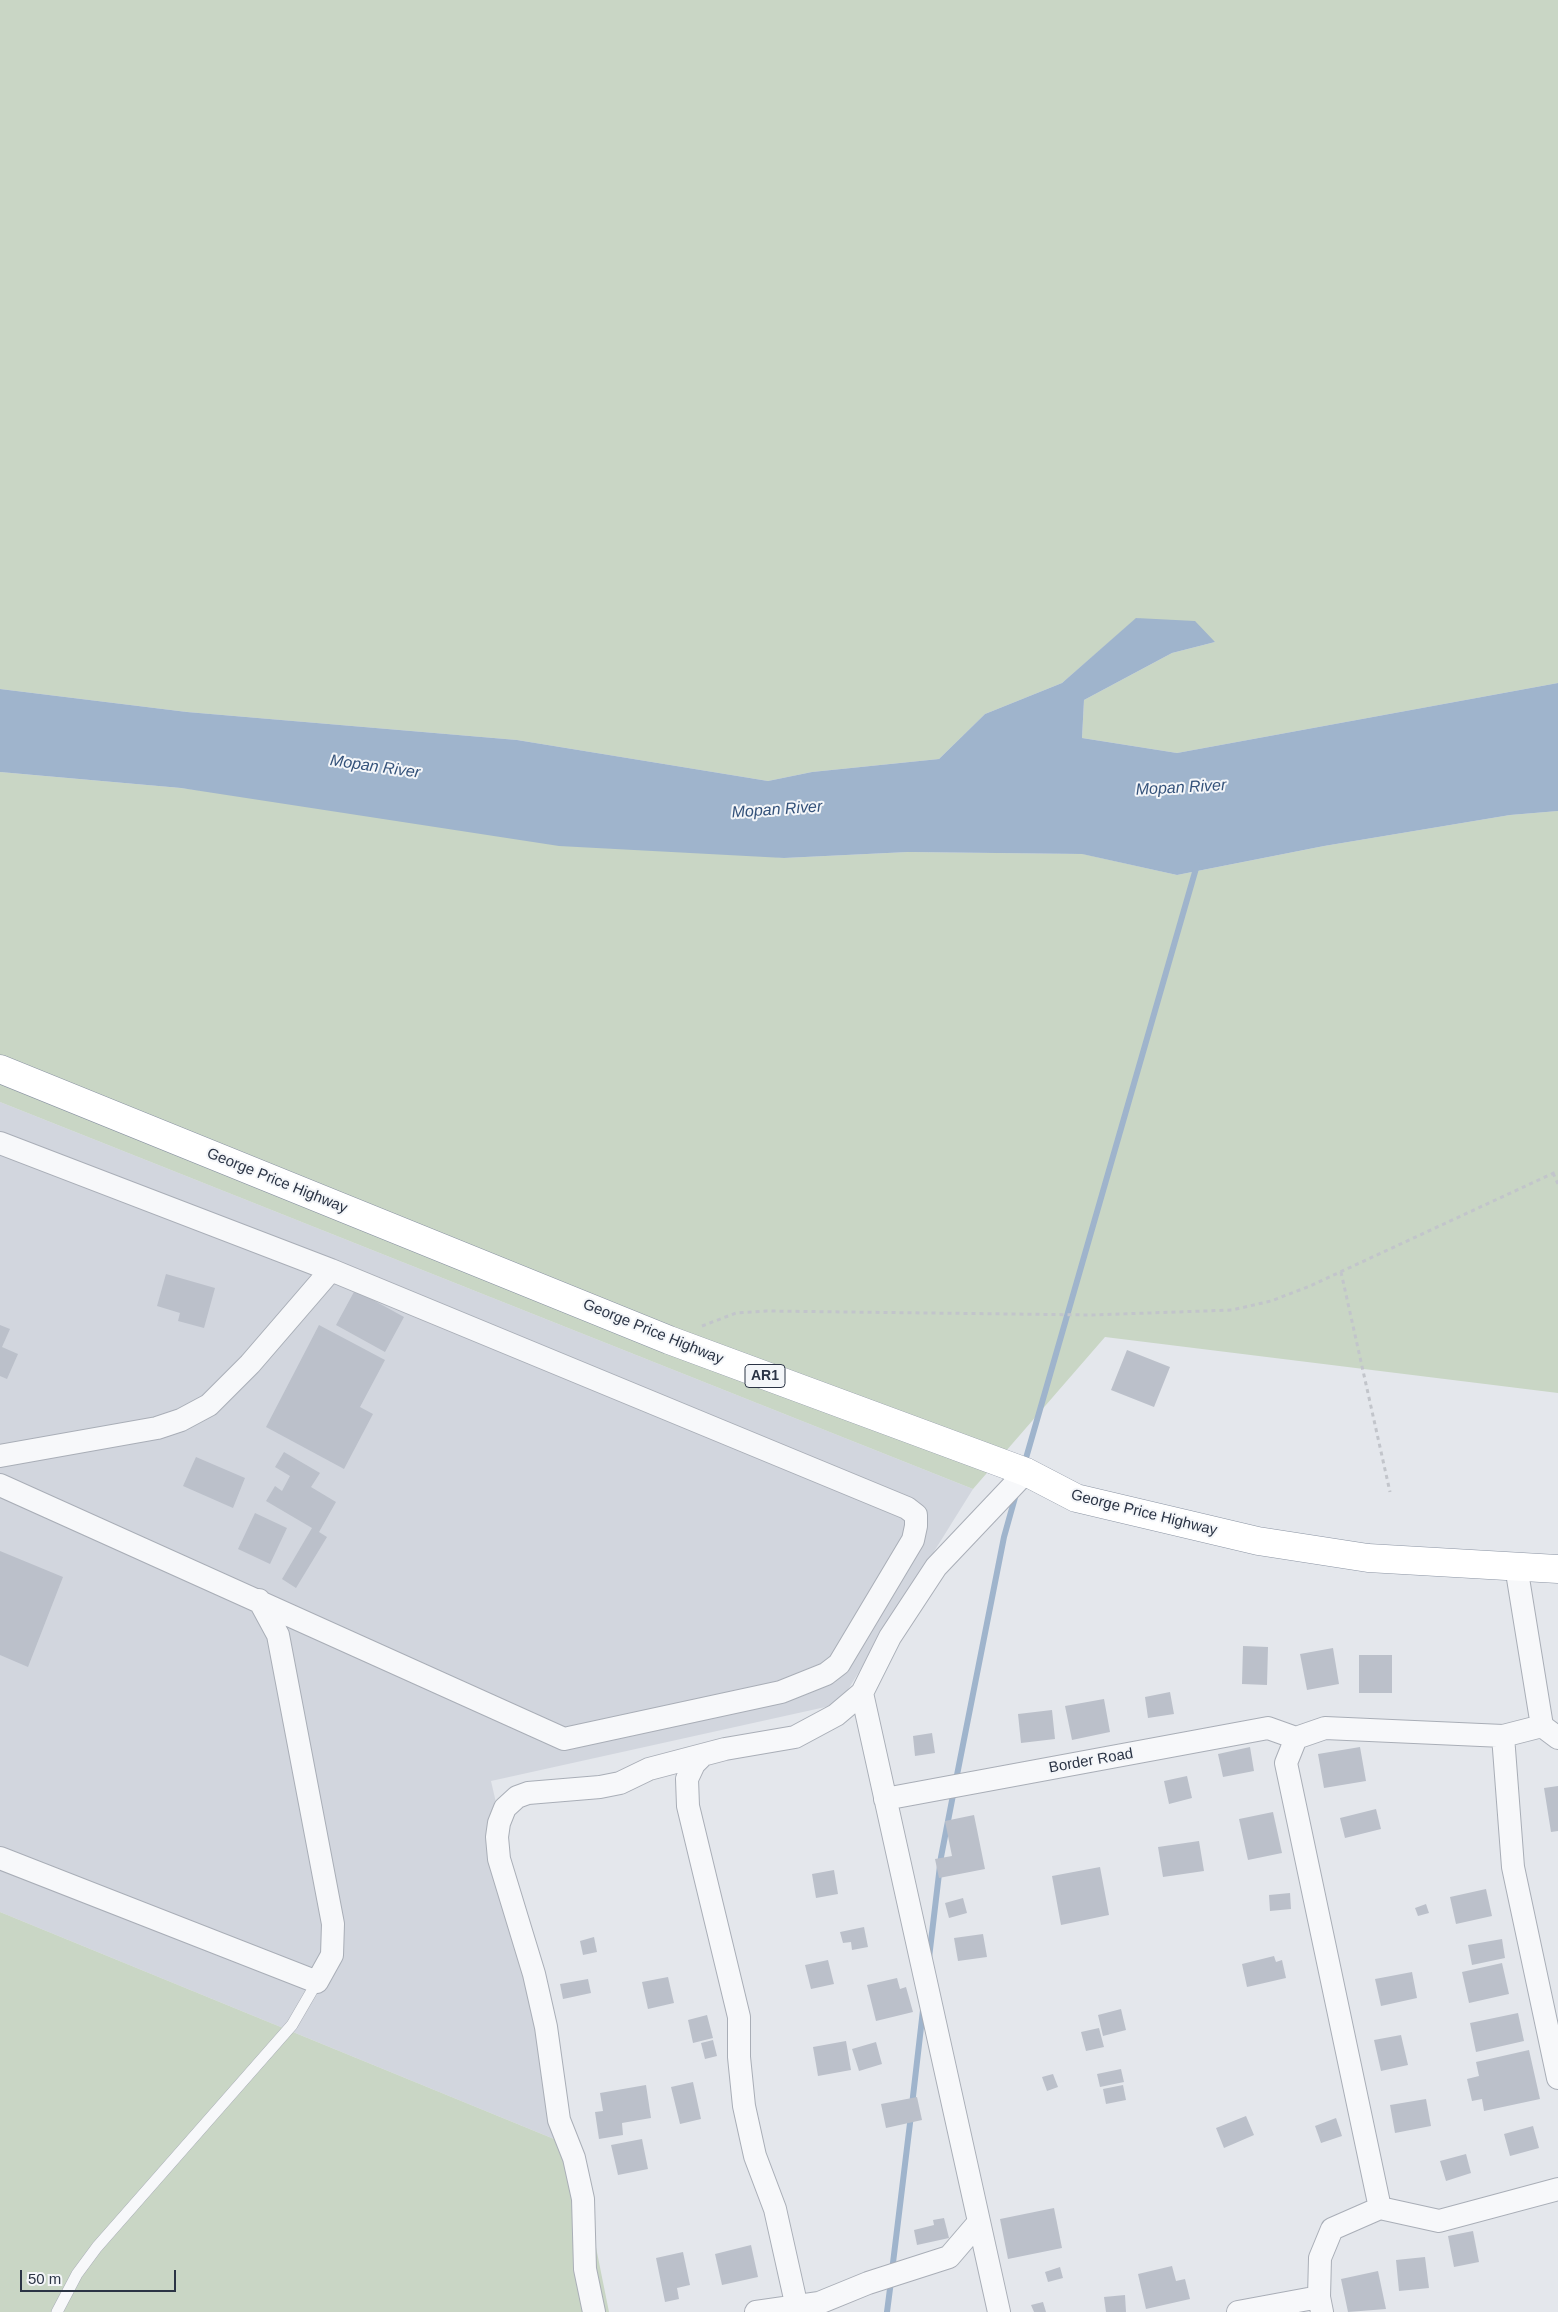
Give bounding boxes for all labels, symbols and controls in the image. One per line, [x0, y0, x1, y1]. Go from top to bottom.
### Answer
water label: Mopan River [329, 751, 421, 783]
water label: Mopan River [1135, 776, 1227, 800]
water label: Mopan River [731, 797, 823, 823]
street label: George Price Highway [204, 1145, 350, 1217]
street label: George Price Highway [580, 1296, 726, 1368]
road number: AR1 [745, 1364, 785, 1388]
street label: George Price Highway [1069, 1486, 1219, 1540]
street label: Border Road [1048, 1745, 1134, 1777]
scale bar [22, 2260, 179, 2292]
text: 50 m [28, 2270, 61, 2287]

